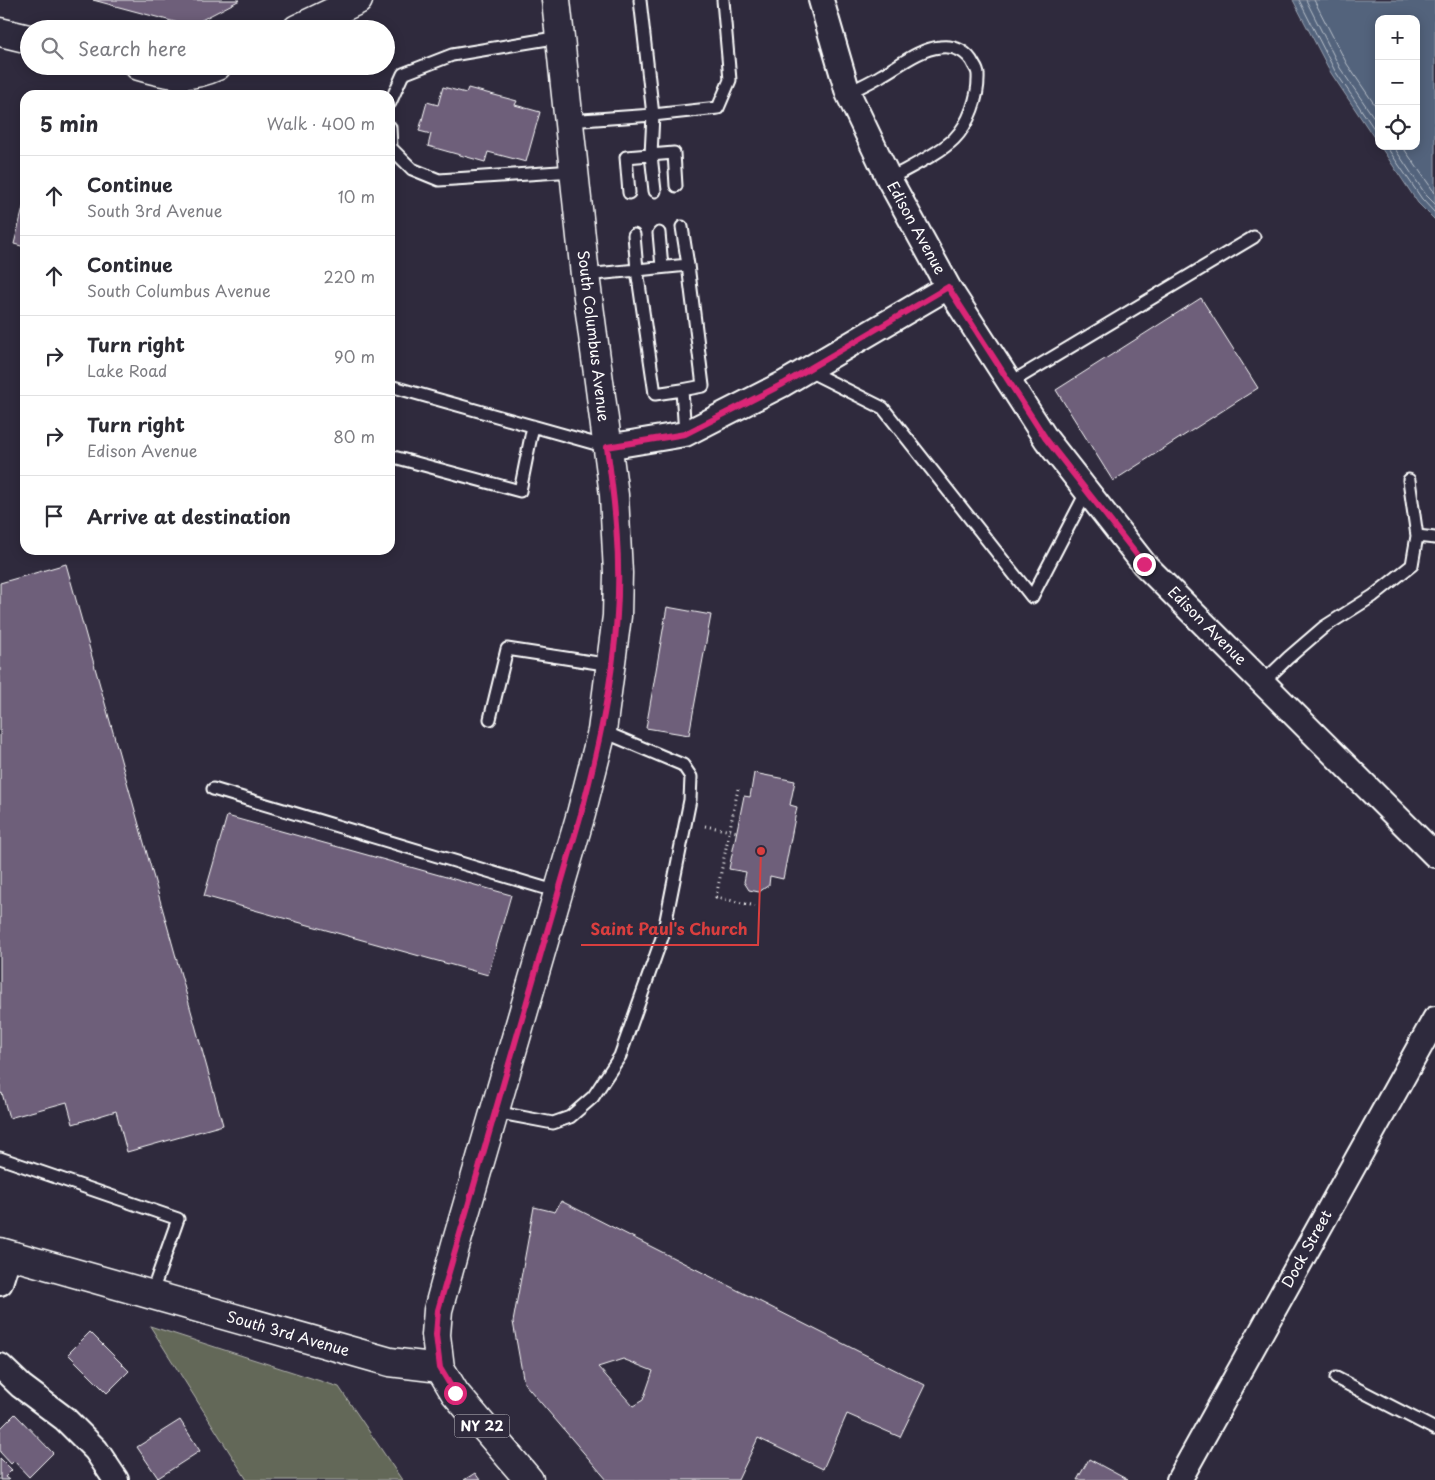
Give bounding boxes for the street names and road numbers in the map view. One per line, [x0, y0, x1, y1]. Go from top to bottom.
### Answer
street label: Edison Avenue [882, 176, 952, 278]
street label: South Columbus Avenue [573, 249, 616, 423]
street label: Edison Avenue [1163, 580, 1253, 670]
street label: Dock Street [1275, 1205, 1337, 1291]
street label: South 3rd Avenue [224, 1304, 353, 1361]
road number: NY 22 [454, 1414, 510, 1438]

